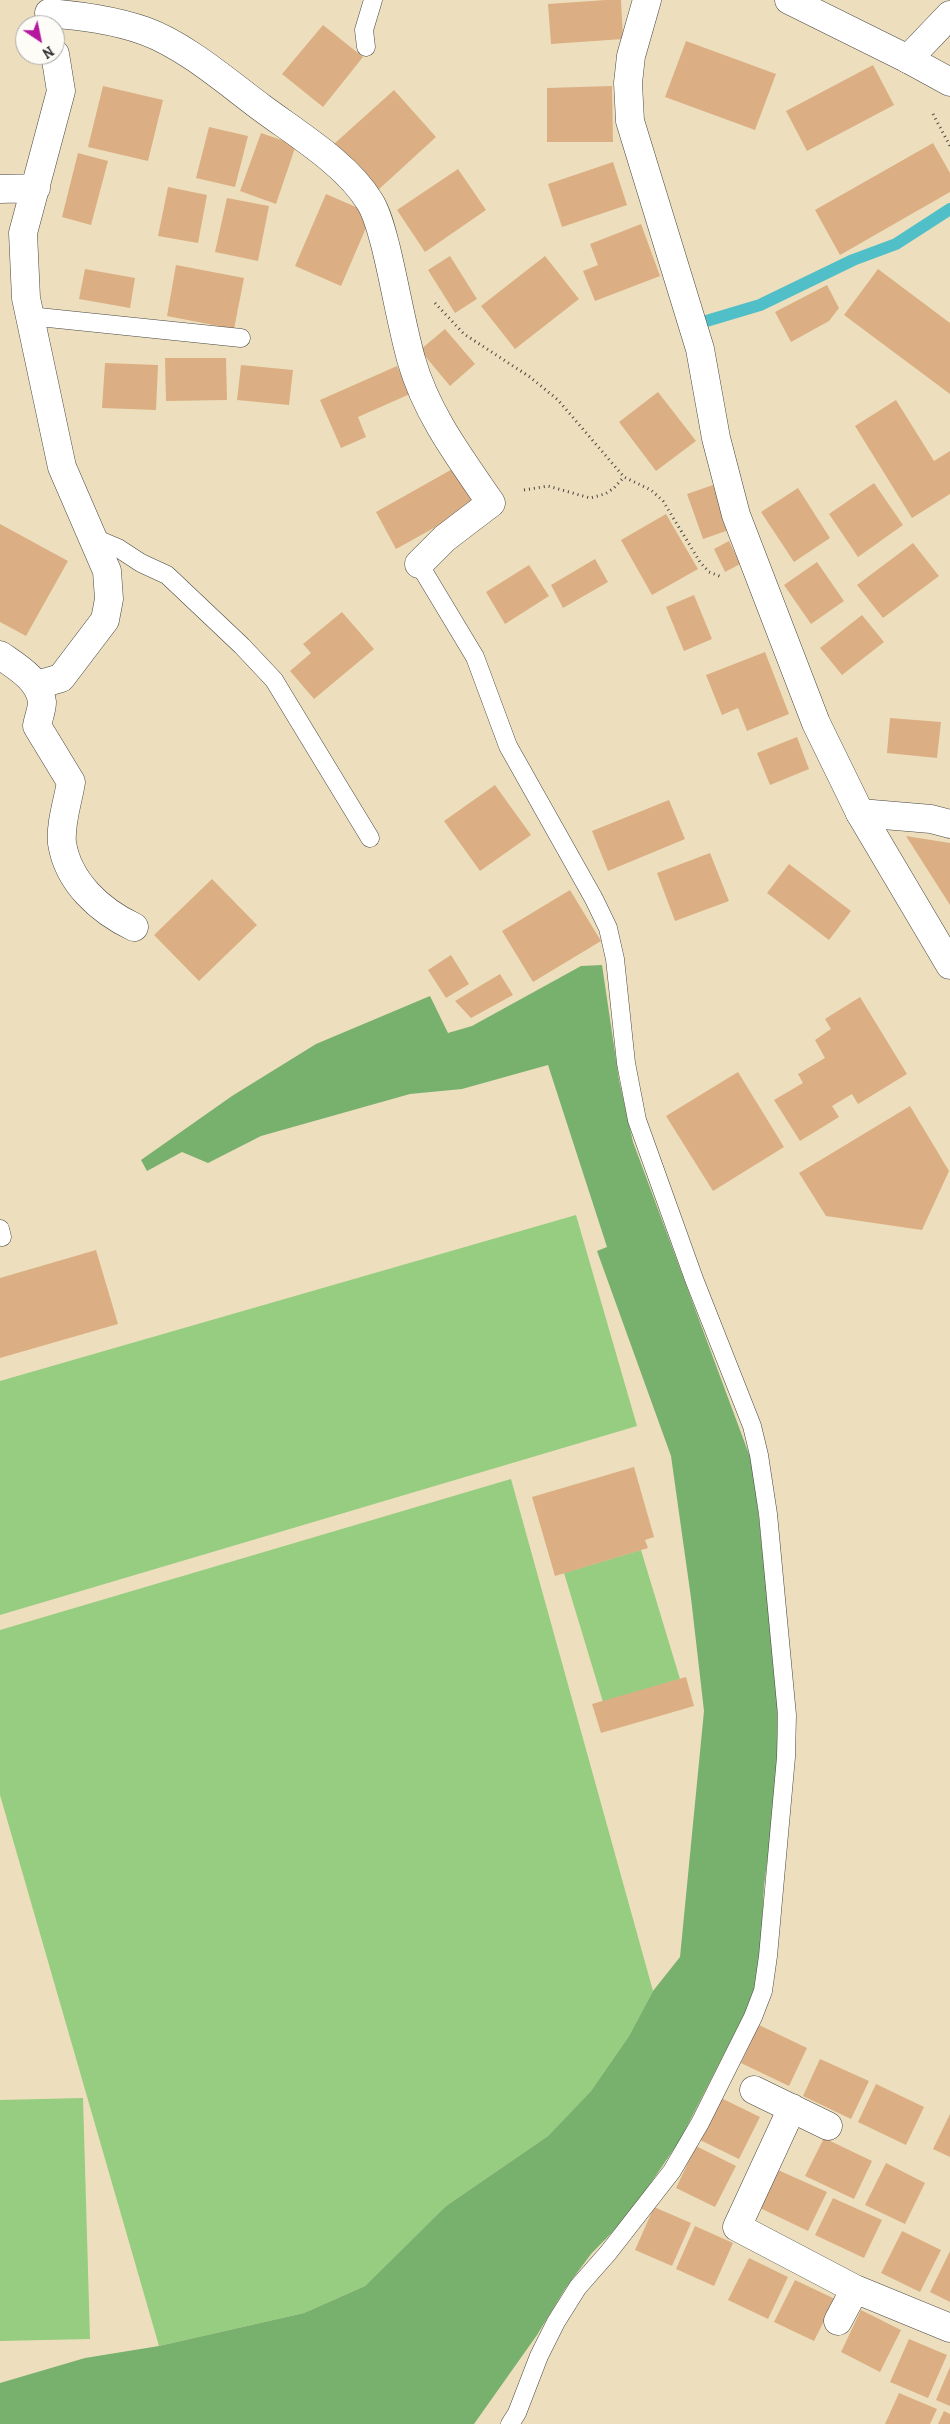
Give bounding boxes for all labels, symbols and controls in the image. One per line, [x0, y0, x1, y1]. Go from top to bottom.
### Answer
north arrow [15, 15, 65, 65]
text: N [39, 41, 58, 63]

